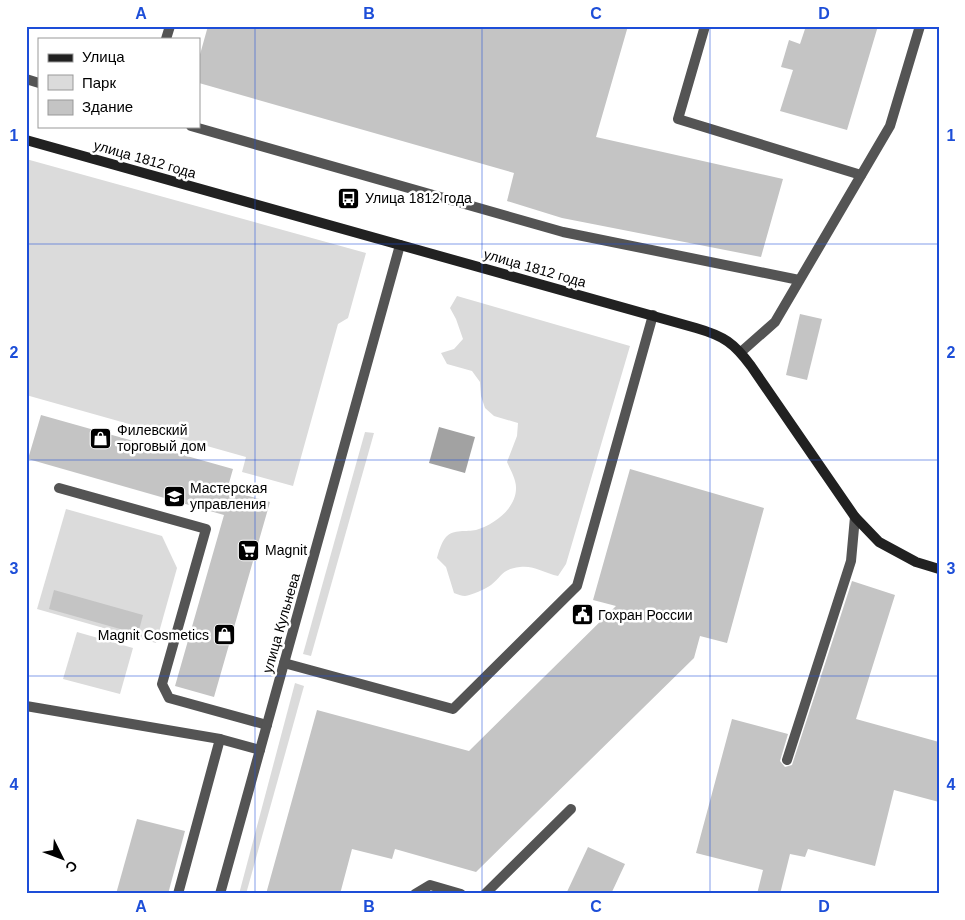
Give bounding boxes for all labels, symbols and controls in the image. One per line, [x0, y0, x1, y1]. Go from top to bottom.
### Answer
text: A [135, 5, 147, 22]
text: B [363, 5, 375, 22]
text: C [590, 5, 602, 22]
text: D [818, 5, 830, 22]
legend [38, 38, 200, 128]
text: Улица [82, 48, 125, 65]
text: Парк [82, 74, 116, 91]
text: Здание [82, 98, 133, 115]
text: 1 [10, 127, 19, 144]
text: 1 [947, 127, 956, 144]
street label: улица 1812 года [92, 137, 198, 181]
bus stop icon: Улица 1812 года [337, 186, 361, 210]
place label: Улица 1812 года [365, 190, 472, 206]
street label: улица 1812 года [482, 246, 588, 290]
text: 2 [10, 344, 19, 361]
text: 2 [947, 344, 956, 361]
place label: Филевский торговый дом [117, 422, 206, 454]
shop icon: Филевский торговый дом [89, 426, 113, 450]
place label: Мастерская управления [190, 480, 267, 512]
school or university icon: Мастерская управления [162, 484, 186, 508]
supermarket icon: Magnit [237, 538, 261, 562]
place label: Magnit [265, 542, 307, 558]
text: 3 [10, 560, 19, 577]
text: 3 [947, 560, 956, 577]
street label: улица Кульнева [259, 571, 303, 675]
public building icon: Гохран России [570, 603, 594, 627]
place label: Гохран России [598, 607, 693, 623]
shop icon: Magnit Cosmetics [213, 623, 237, 647]
place label: Magnit Cosmetics [98, 627, 209, 643]
text: 4 [10, 776, 19, 793]
text: 4 [947, 776, 956, 793]
north arrow [38, 832, 88, 882]
text: С [62, 858, 81, 876]
text: A [135, 898, 147, 915]
text: B [363, 898, 375, 915]
text: C [590, 898, 602, 915]
text: D [818, 898, 830, 915]

